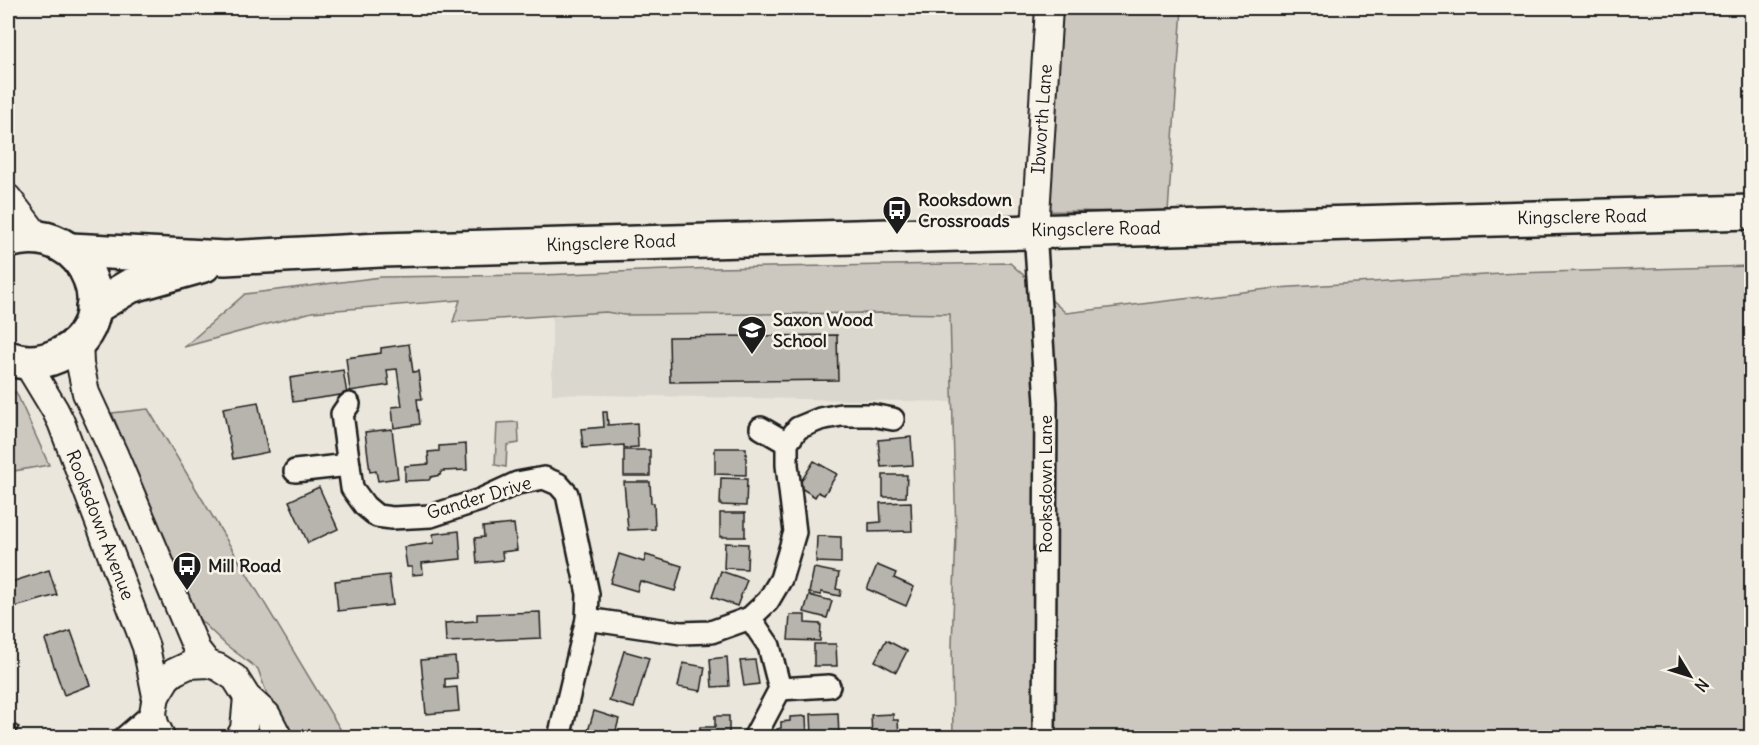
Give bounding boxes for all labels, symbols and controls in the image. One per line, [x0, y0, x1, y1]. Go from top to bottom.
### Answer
street label: Ibworth Lane [1026, 63, 1057, 175]
place label: Rooksdown Crossroads [918, 188, 1013, 232]
bus stop icon: Rooksdown Crossroads [881, 194, 913, 236]
street label: Kingsclere Road [1517, 204, 1647, 229]
street label: Kingsclere Road [1031, 216, 1161, 241]
street label: Kingsclere Road [546, 229, 677, 256]
place label: Saxon Wood School [773, 308, 874, 352]
school or university icon: Saxon Wood School [736, 314, 768, 356]
street label: Rooksdown Lane [1034, 415, 1057, 553]
street label: Rooksdown Avenue [61, 447, 140, 603]
street label: Gander Drive [424, 471, 534, 524]
bus stop icon: Mill Road [171, 550, 203, 592]
place label: Mill Road [208, 554, 282, 577]
north arrow [1660, 646, 1720, 706]
text: N [1691, 675, 1713, 696]

